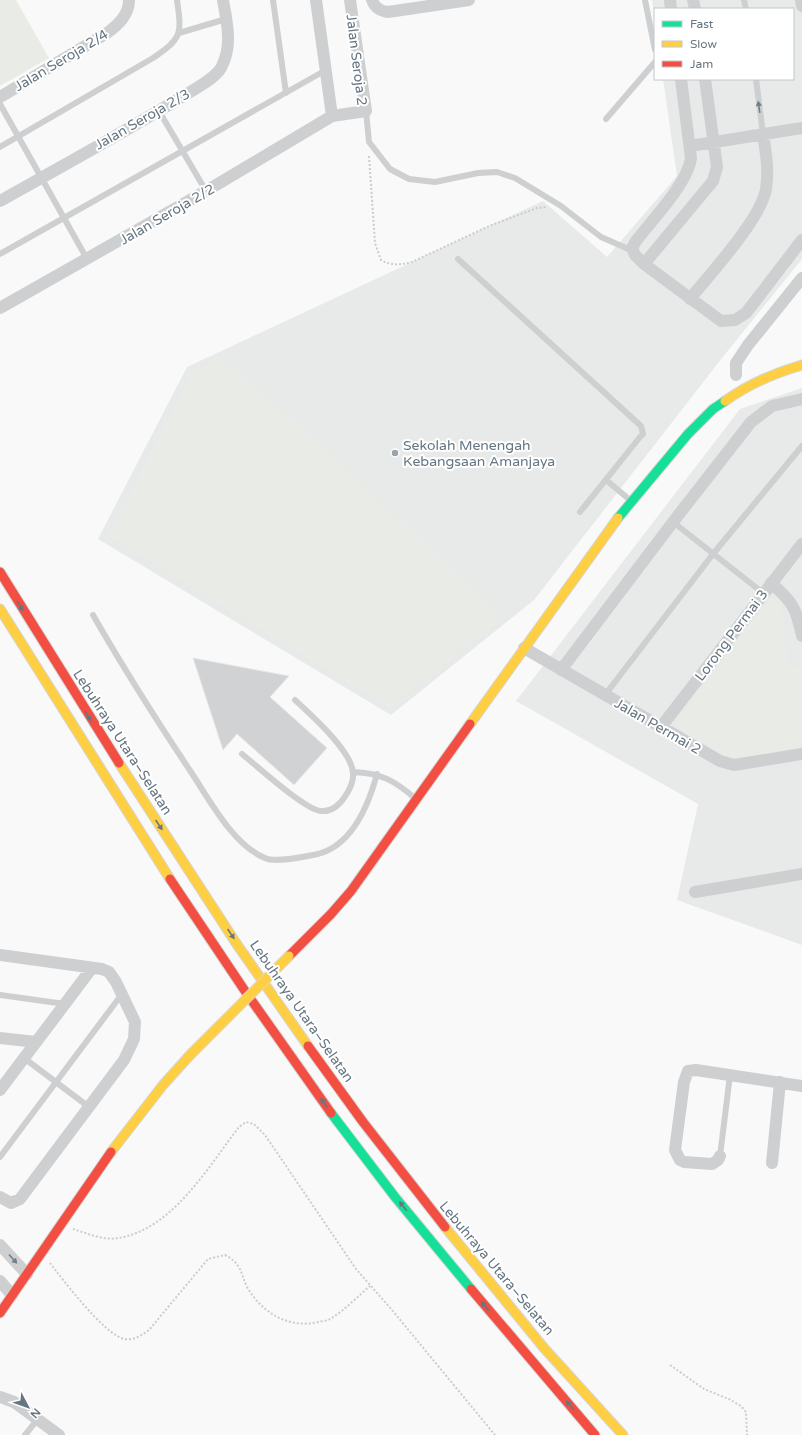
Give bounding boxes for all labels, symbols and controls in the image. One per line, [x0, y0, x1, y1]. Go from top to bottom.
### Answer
legend [654, 8, 794, 80]
street label: Jalan Seroja 2 [342, 13, 371, 107]
text: Fast [690, 17, 714, 31]
street label: Jalan Seroja 2/4 [11, 26, 111, 95]
text: Slow [690, 37, 717, 51]
text: Jam [690, 57, 713, 71]
street label: Jalan Seroja 2/3 [92, 85, 193, 154]
one-way arrow [756, 100, 762, 113]
street label: Jalan Seroja 2/2 [117, 180, 218, 249]
place label: Sekolah Menengah Kebangsaan Amanjaya [403, 437, 555, 470]
marker: Sekolah Menengah Kebangsaan Amanjaya [390, 448, 400, 458]
street label: Lorong Permai 3 [691, 586, 771, 684]
one-way arrow [17, 600, 24, 612]
street label: Lebuhraya Utara–Selatan [69, 667, 176, 818]
street label: Jalan Permai 2 [611, 695, 704, 758]
one-way arrow [85, 710, 92, 722]
one-way arrow [155, 820, 163, 831]
one-way arrow [227, 928, 235, 939]
street label: Lebuhraya Utara–Selatan [246, 937, 357, 1086]
one-way arrow [320, 1097, 328, 1108]
street label: Lebuhraya Utara–Selatan [436, 1198, 558, 1339]
one-way arrow [399, 1200, 407, 1211]
one-way arrow [9, 1254, 18, 1265]
one-way arrow [481, 1301, 490, 1312]
north arrow [8, 1387, 48, 1427]
one-way arrow [565, 1400, 574, 1411]
text: N [27, 1406, 43, 1421]

